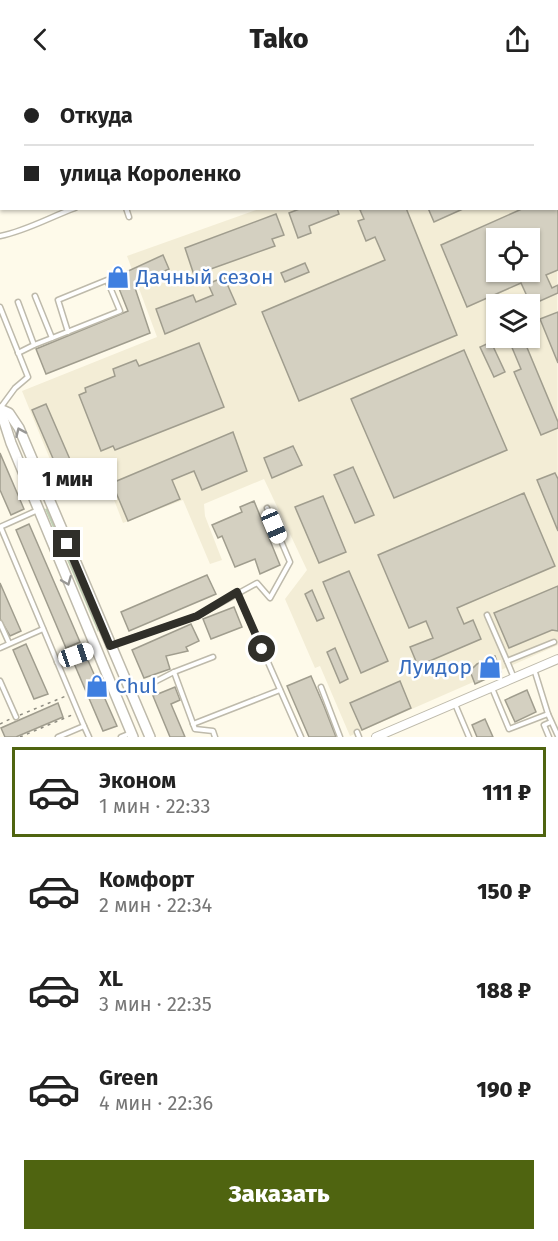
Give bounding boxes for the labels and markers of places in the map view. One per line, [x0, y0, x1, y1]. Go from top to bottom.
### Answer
shop icon: Дачный сезон [105, 264, 131, 290]
place label: Дачный сезон [135, 264, 274, 290]
place label: Луидор [399, 654, 472, 680]
shop icon: Луидор [477, 654, 503, 680]
shop icon: Chul [84, 673, 110, 699]
place label: Chul [115, 673, 157, 699]

